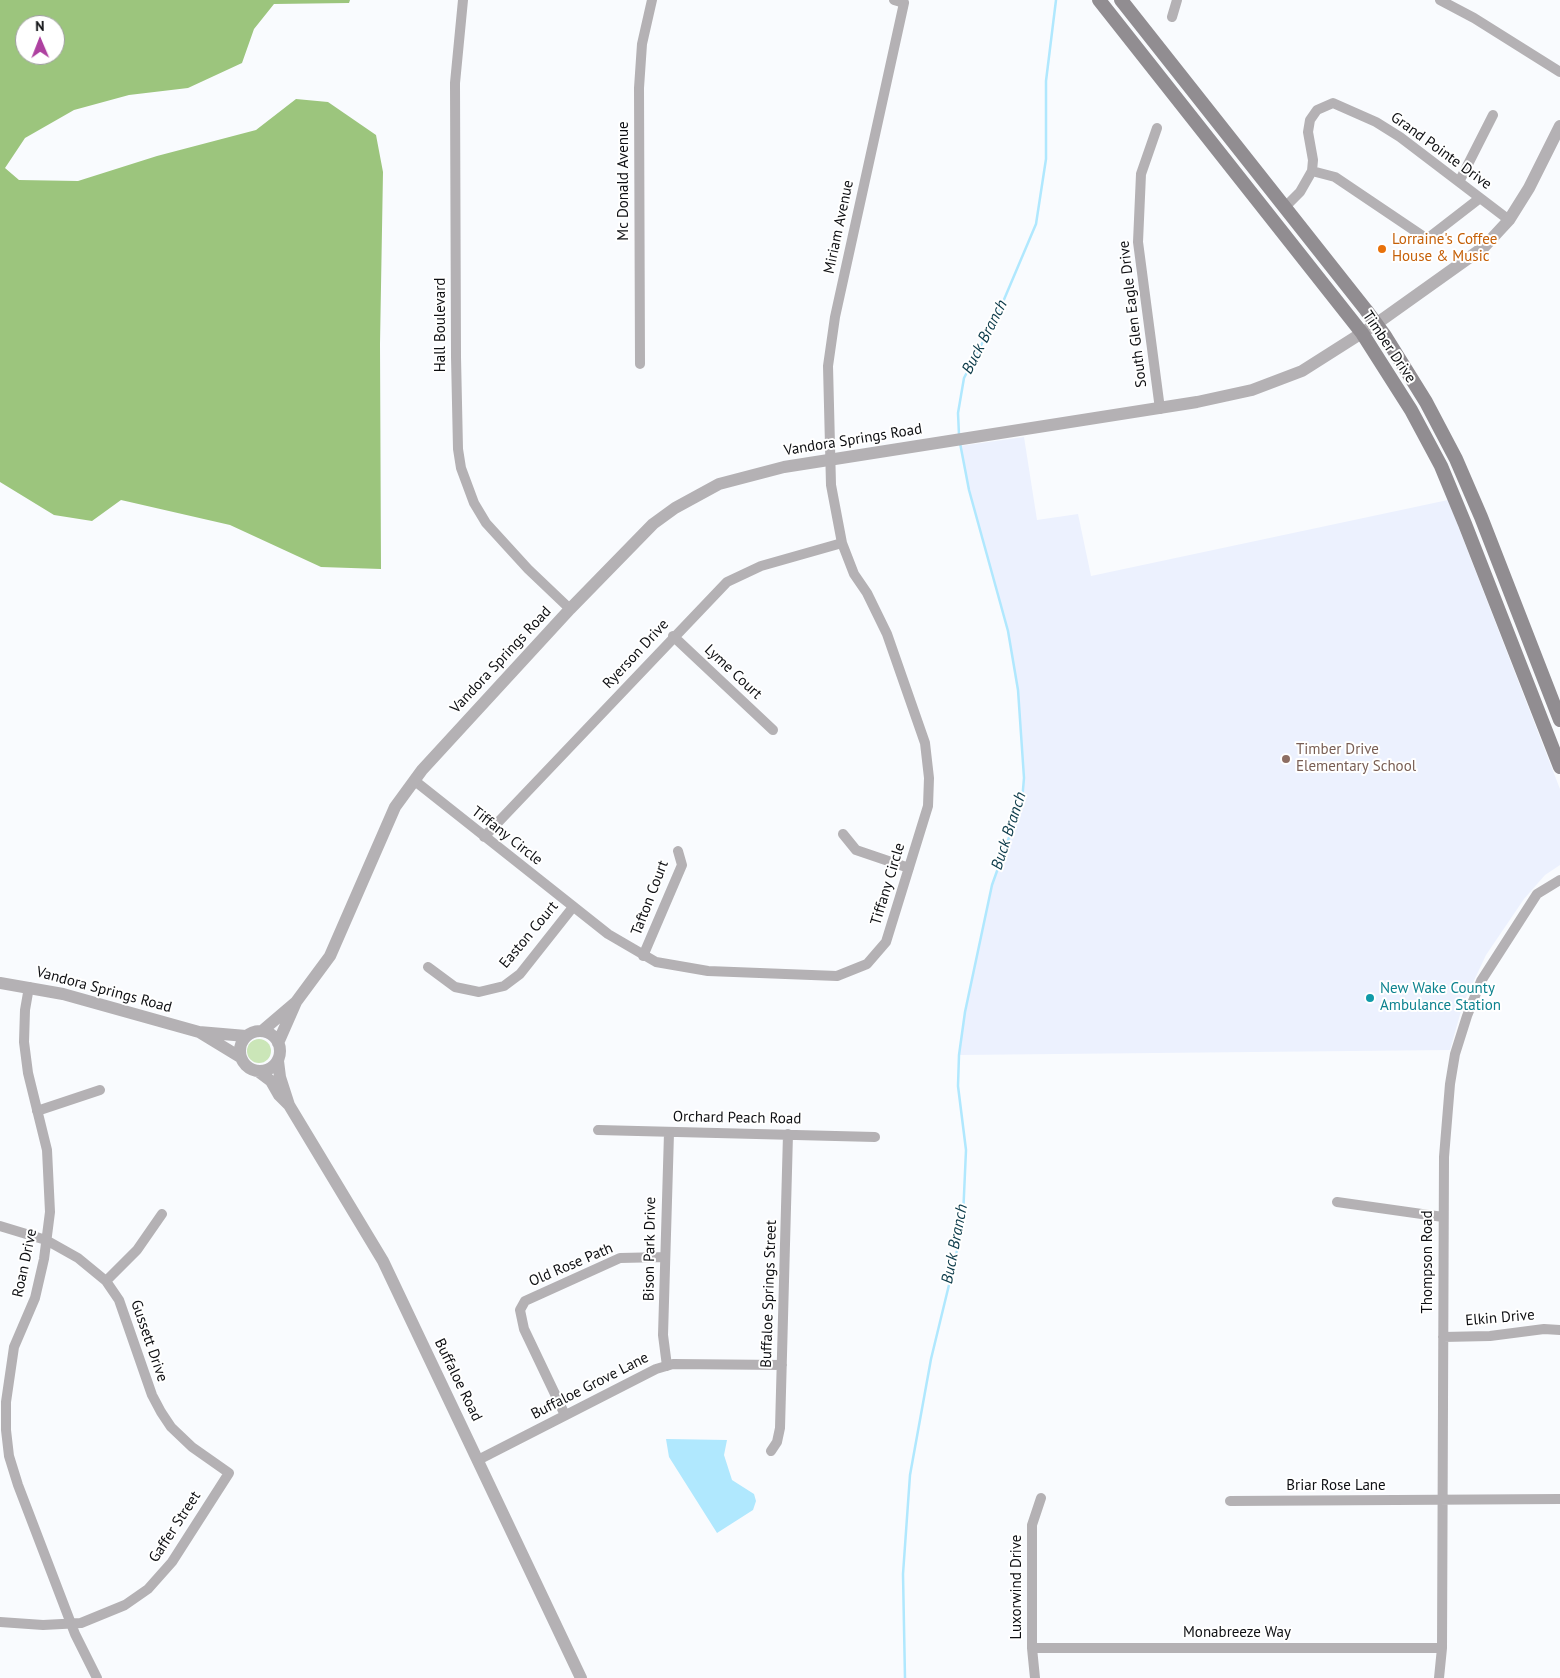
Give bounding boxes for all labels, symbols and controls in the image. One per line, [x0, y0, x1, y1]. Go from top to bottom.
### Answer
north arrow [15, 15, 65, 65]
text: N [35, 17, 45, 35]
street label: Grand Pointe Drive [1387, 108, 1495, 194]
street label: Mc Donald Avenue [615, 121, 633, 241]
street label: Miriam Avenue [820, 178, 858, 276]
place label: Lorraine's Coffee House & Music [1392, 231, 1497, 266]
street label: South Glen Eagle Drive [1115, 239, 1151, 389]
marker: Lorraine's Coffee House & Music [1376, 243, 1388, 255]
street label: Hall Boulevard [432, 278, 450, 372]
water label: Buck Branch [958, 297, 1012, 377]
street label: Timber Drive [1358, 308, 1420, 386]
street label: Vandora Springs Road [783, 420, 923, 460]
street label: Vandora Springs Road [447, 603, 555, 717]
street label: Ryerson Drive [599, 616, 673, 692]
street label: Lyme Court [701, 641, 765, 703]
place label: Timber Drive Elementary School [1296, 741, 1416, 776]
marker: Timber Drive Elementary School [1280, 753, 1292, 765]
water label: Buck Branch [987, 790, 1031, 872]
street label: Tiffany Circle [468, 803, 546, 869]
street label: Tiffany Circle [867, 841, 909, 927]
street label: Tafton Court [627, 858, 673, 938]
street label: Easton Court [496, 898, 562, 972]
street label: Vandora Springs Road [34, 963, 174, 1017]
place label: New Wake County Ambulance Station [1380, 980, 1501, 1015]
marker: New Wake County Ambulance Station [1364, 992, 1376, 1004]
street label: Orchard Peach Road [673, 1108, 801, 1128]
street label: Bison Park Drive [640, 1197, 660, 1301]
water label: Buck Branch [938, 1203, 972, 1285]
street label: Thompson Road [1419, 1210, 1437, 1314]
street label: Buffaloe Springs Street [757, 1220, 781, 1368]
street label: Roan Drive [9, 1227, 41, 1299]
street label: Old Rose Path [526, 1239, 616, 1291]
street label: Gussett Drive [127, 1298, 171, 1384]
street label: Elkin Drive [1465, 1306, 1535, 1330]
street label: Buffaloe Road [430, 1336, 486, 1424]
street label: Buffaloe Grove Lane [528, 1349, 652, 1423]
street label: Briar Rose Lane [1286, 1477, 1386, 1495]
street label: Gaffer Street [145, 1488, 205, 1566]
street label: Luxorwind Drive [1008, 1535, 1026, 1639]
street label: Monabreeze Way [1183, 1624, 1291, 1642]

